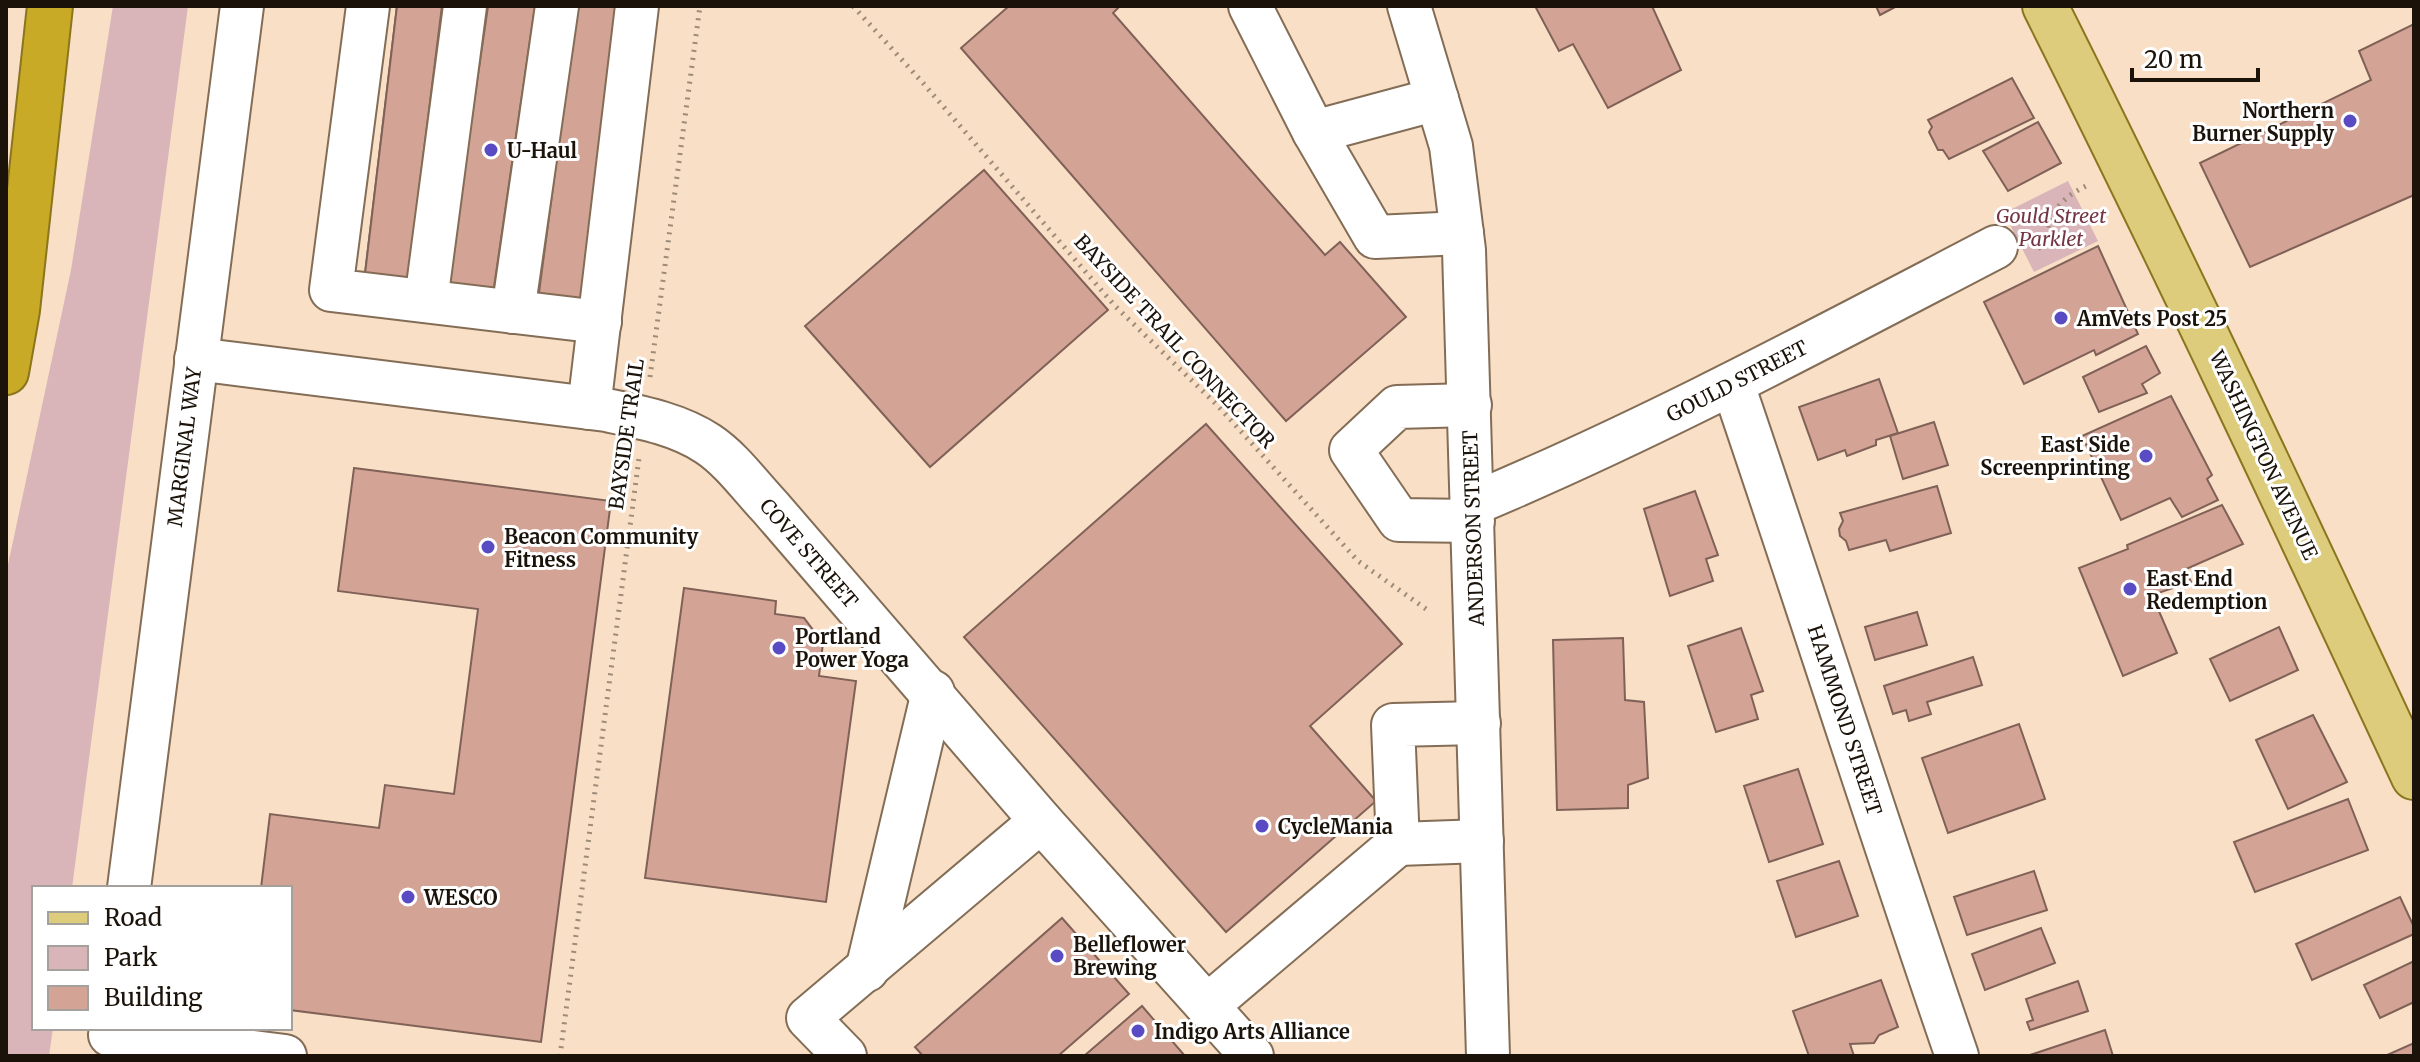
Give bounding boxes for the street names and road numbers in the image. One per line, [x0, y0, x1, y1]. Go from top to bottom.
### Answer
street label: BAYSIDE TRAIL CONNECTOR [1069, 229, 1281, 453]
street label: GOULD STREET [1662, 335, 1812, 427]
street label: WASHINGTON AVENUE [2204, 346, 2324, 564]
street label: BAYSIDE TRAIL [603, 356, 649, 511]
street label: MARGINAL WAY [162, 365, 206, 528]
street label: ANDERSON STREET [1457, 430, 1489, 627]
street label: COVE STREET [755, 493, 863, 613]
street label: HAMMOND STREET [1802, 622, 1888, 818]

